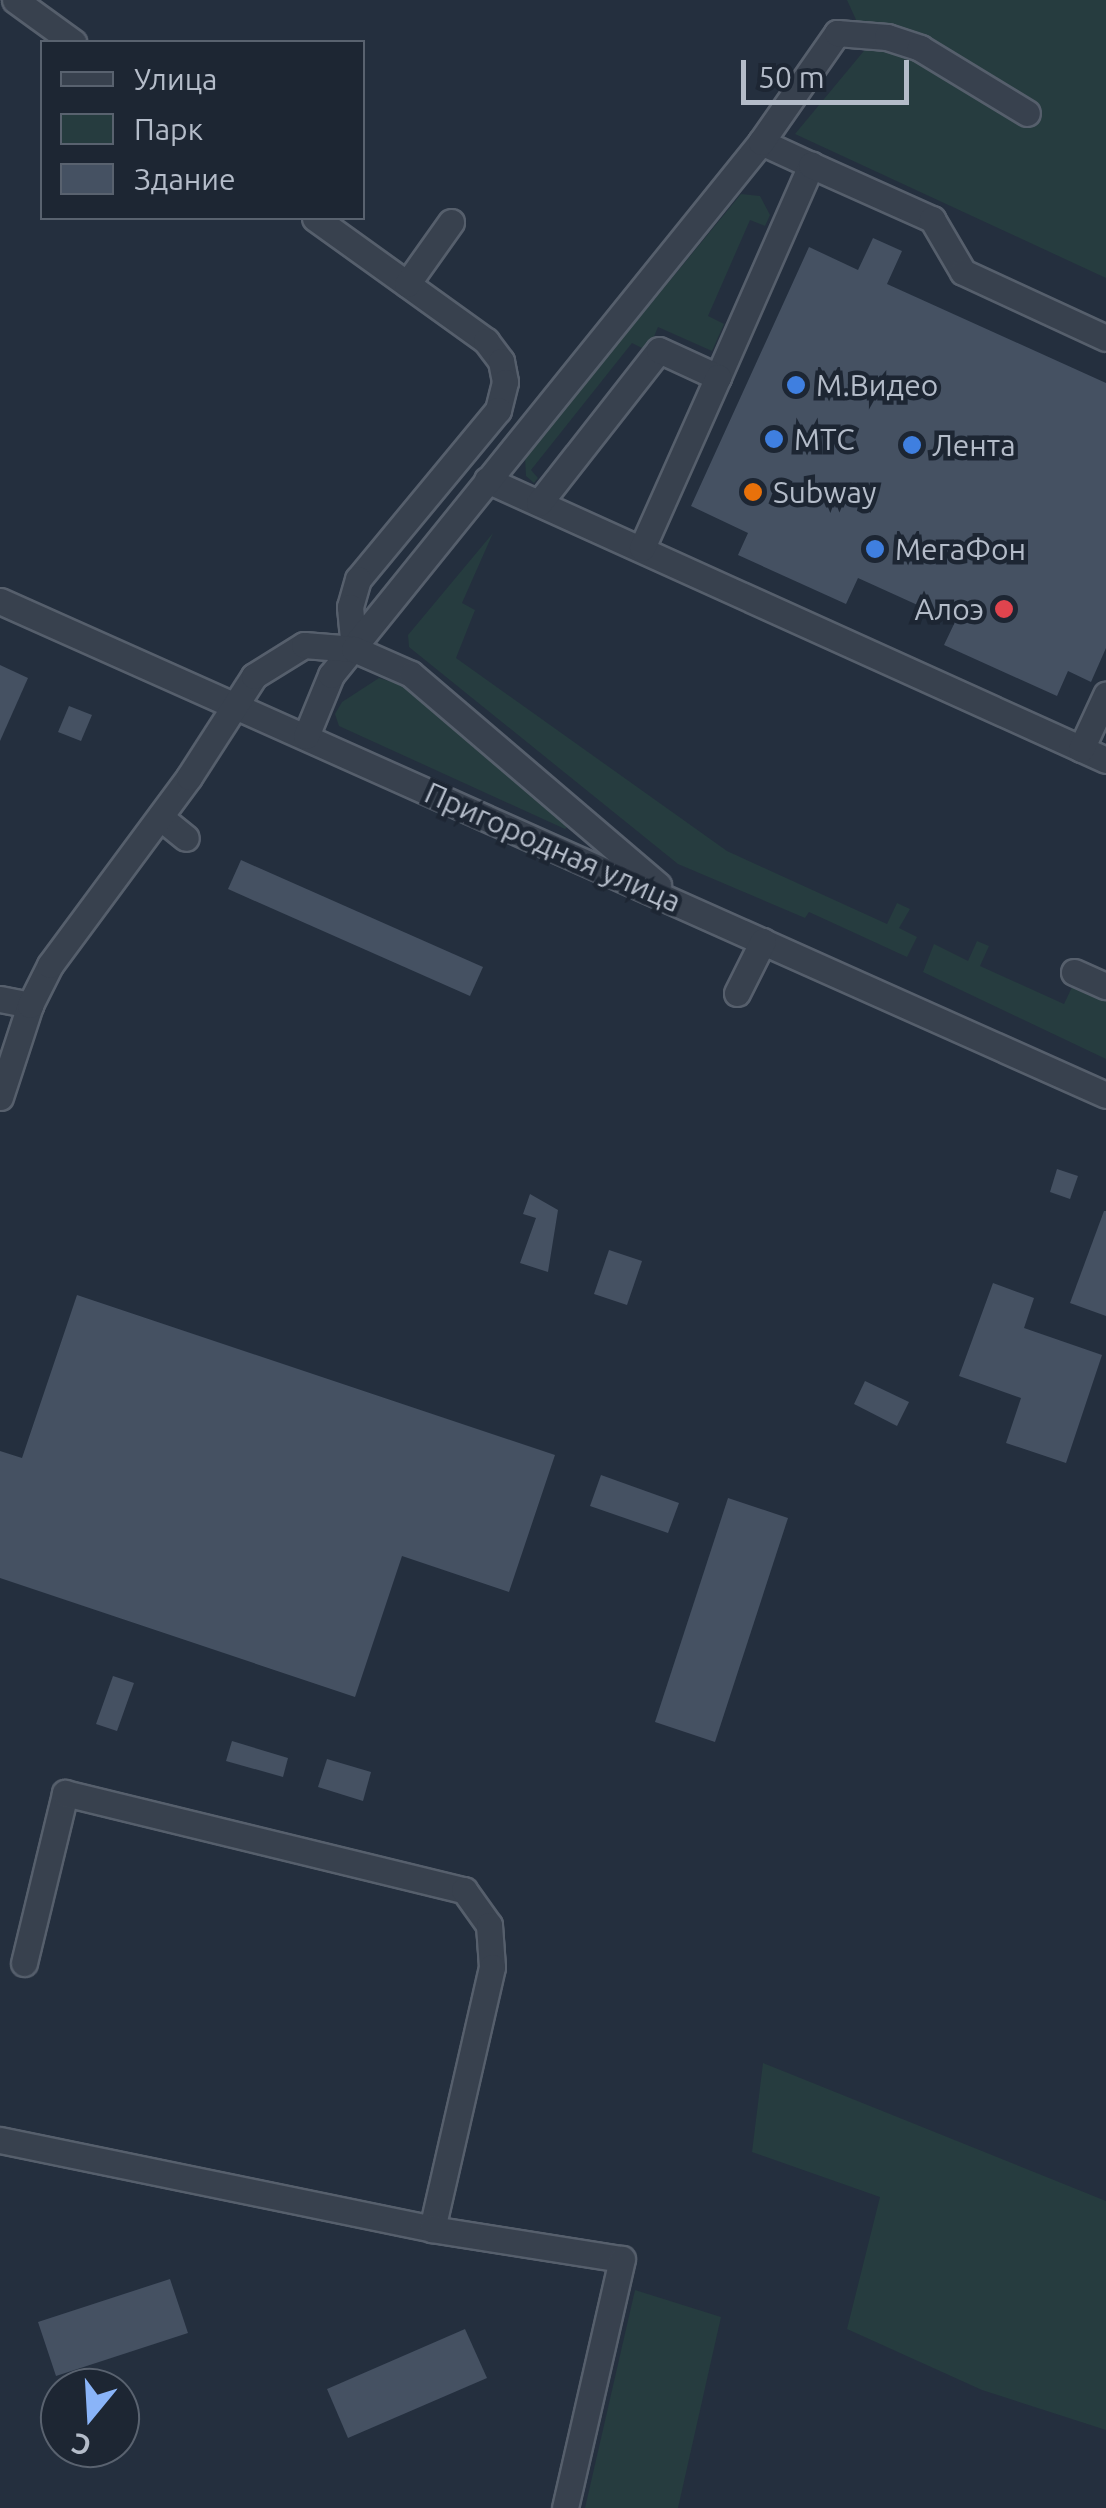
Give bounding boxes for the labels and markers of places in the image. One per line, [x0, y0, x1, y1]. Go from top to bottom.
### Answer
place label: М.Видео [816, 367, 938, 403]
marker: М.Видео [785, 374, 807, 396]
place label: МТС [794, 421, 855, 457]
place label: Лента [932, 427, 1016, 463]
marker: МТС [763, 428, 785, 450]
marker: Лента [901, 434, 923, 456]
place label: Subway [773, 474, 876, 510]
marker: Subway [742, 481, 764, 503]
place label: МегаФон [895, 531, 1026, 567]
marker: МегаФон [864, 538, 886, 560]
place label: Алоэ [914, 591, 984, 627]
marker: Алоэ [993, 598, 1015, 620]

